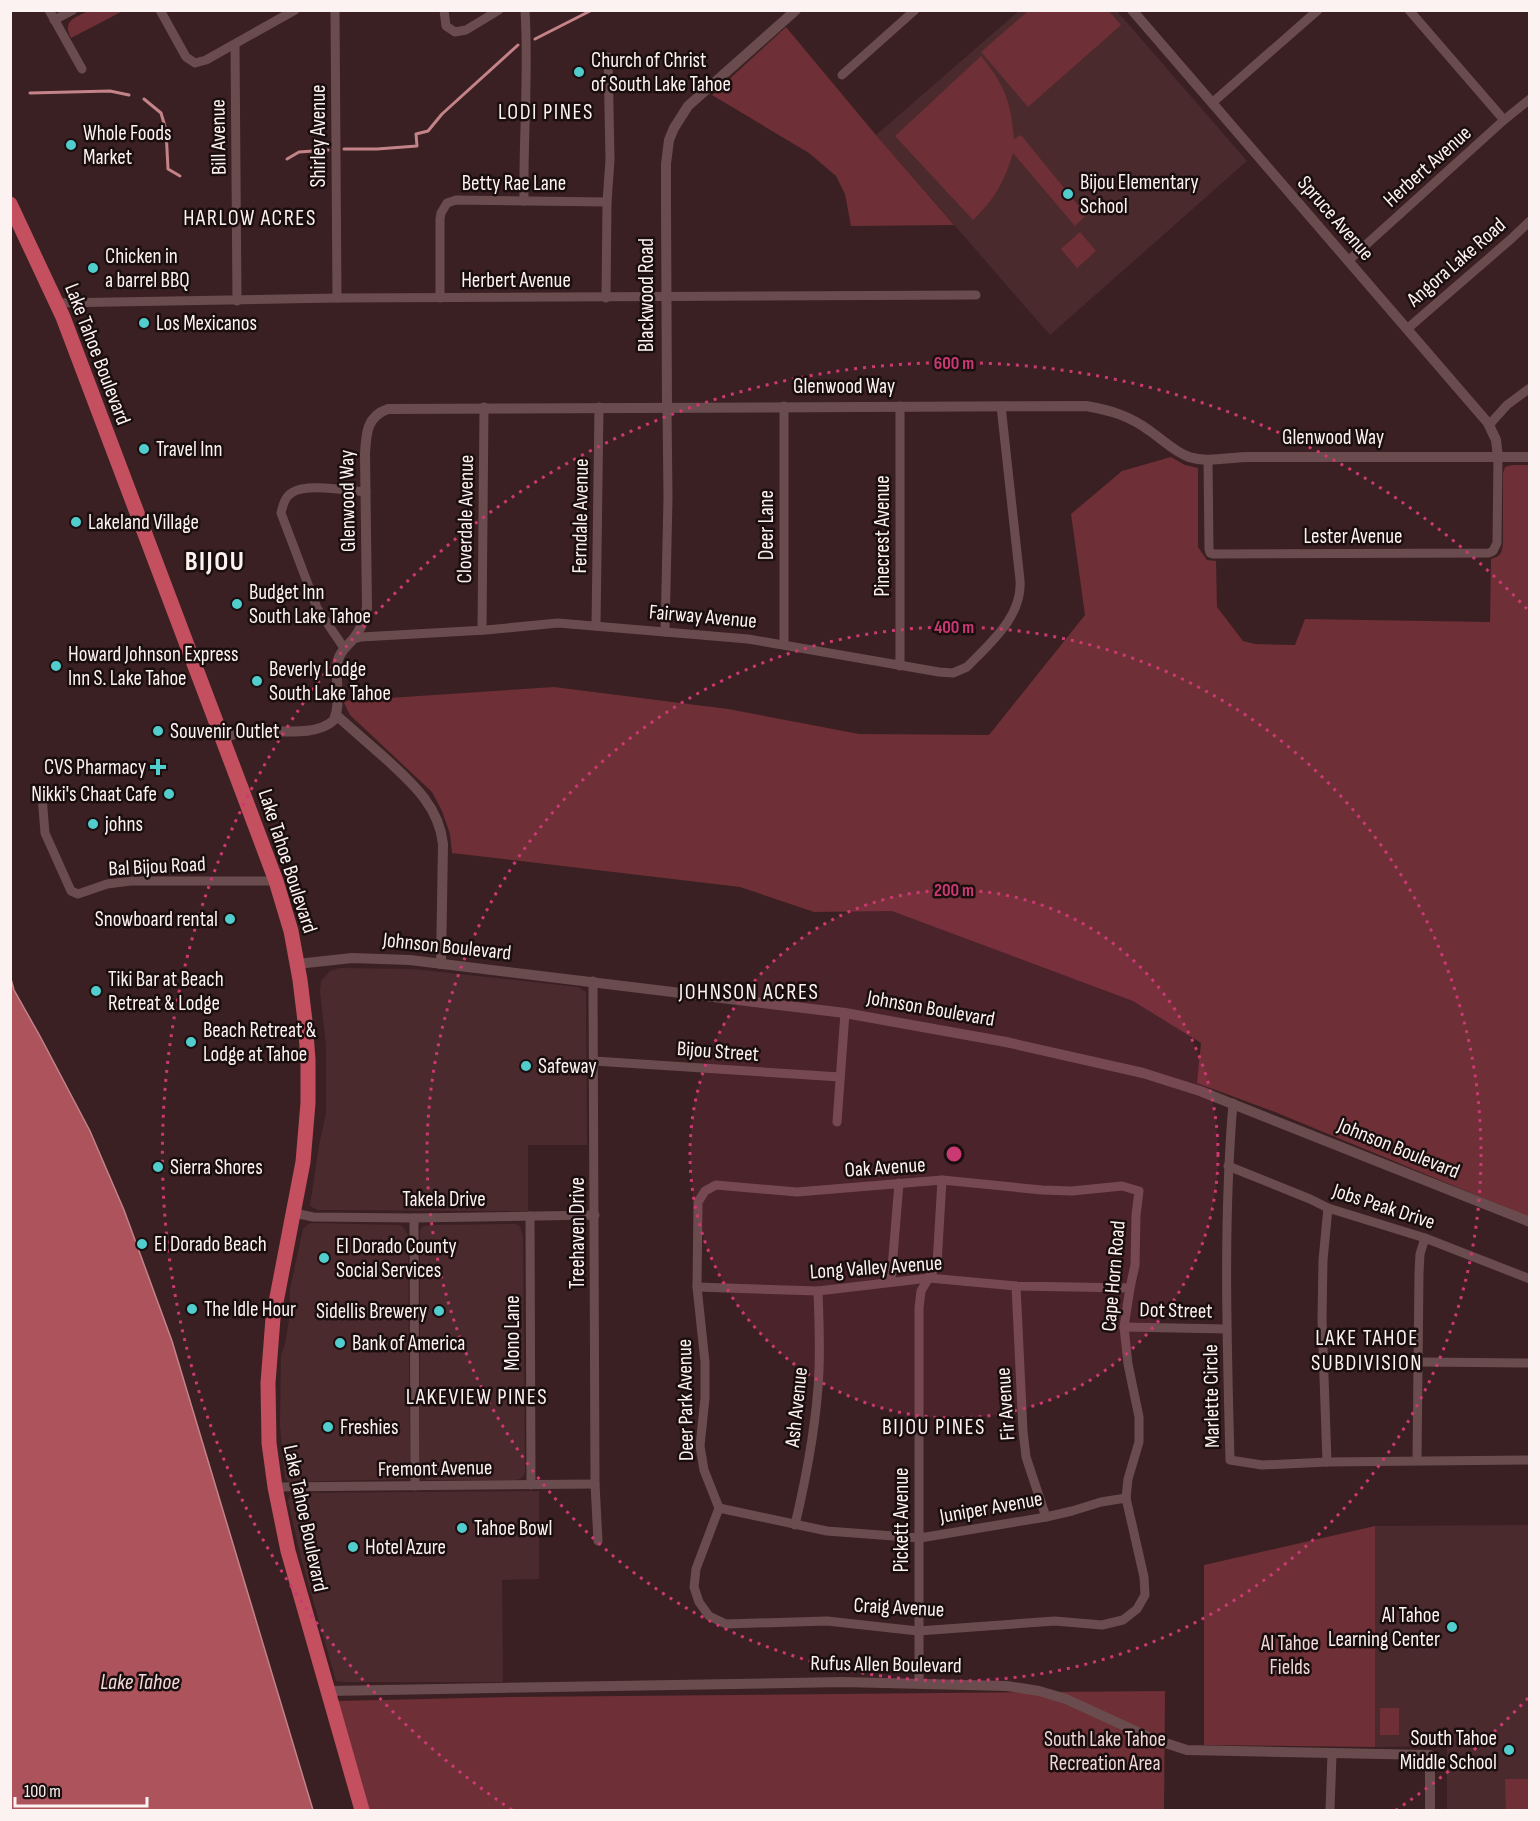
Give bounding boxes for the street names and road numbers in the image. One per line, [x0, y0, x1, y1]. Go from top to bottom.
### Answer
street label: Shirley Avenue [306, 85, 331, 187]
street label: Bill Avenue [205, 99, 232, 175]
street label: Herbert Avenue [1378, 120, 1476, 212]
street label: Betty Rae Lane [462, 171, 566, 196]
street label: Spruce Avenue [1292, 171, 1379, 266]
street label: Angora Lake Road [1401, 213, 1511, 313]
street label: Blackwood Road [634, 238, 659, 352]
street label: Herbert Avenue [461, 268, 571, 293]
street label: Lake Tahoe Boulevard [59, 280, 136, 428]
street label: Glenwood Way [793, 374, 895, 399]
street label: Glenwood Way [1282, 425, 1384, 450]
street label: Glenwood Way [334, 450, 361, 552]
street label: Cloverdale Avenue [452, 454, 479, 584]
street label: Ferndale Avenue [567, 458, 594, 574]
street label: Pinecrest Avenue [870, 475, 895, 597]
street label: Deer Lane [754, 490, 779, 560]
street label: Lester Avenue [1304, 524, 1402, 549]
street label: Fairway Avenue [648, 599, 758, 634]
street label: Lake Tahoe Boulevard [253, 786, 322, 936]
street label: Bal Bijou Road [108, 851, 206, 882]
street label: Johnson Boulevard [381, 927, 512, 966]
street label: Johnson Boulevard [864, 985, 997, 1032]
street label: Bijou Street [676, 1036, 760, 1067]
street label: Johnson Boulevard [1333, 1112, 1463, 1184]
street label: Oak Avenue [844, 1152, 926, 1183]
street label: Treehaven Drive [565, 1177, 590, 1289]
street label: Jobs Peak Drive [1329, 1178, 1438, 1235]
street label: Takela Drive [402, 1187, 486, 1212]
street label: Cape Horn Road [1096, 1220, 1131, 1332]
street label: Long Valley Avenue [809, 1250, 943, 1285]
street label: Mono Lane [500, 1295, 525, 1371]
street label: Dot Street [1139, 1297, 1213, 1324]
street label: Deer Park Avenue [672, 1339, 699, 1461]
street label: Marlette Circle [1198, 1344, 1225, 1448]
street label: Ash Avenue [780, 1366, 813, 1449]
street label: Fir Avenue [990, 1367, 1021, 1441]
street label: Lake Tahoe Boulevard [278, 1442, 333, 1594]
street label: Fremont Avenue [378, 1455, 492, 1482]
street label: Pickett Avenue [889, 1468, 914, 1572]
street label: Juniper Avenue [937, 1486, 1044, 1529]
street label: Craig Avenue [853, 1593, 945, 1622]
street label: Rufus Allen Boulevard [810, 1651, 962, 1678]

